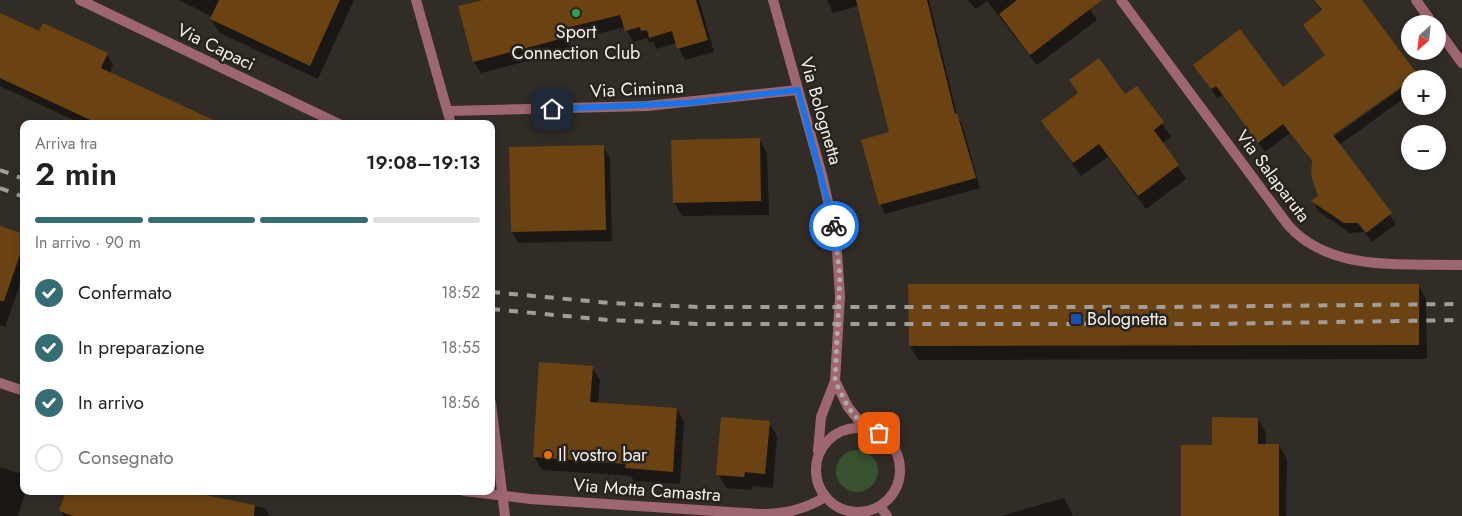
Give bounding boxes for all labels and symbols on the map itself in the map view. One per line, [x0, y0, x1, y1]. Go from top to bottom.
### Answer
marker: Sport Connection Club [570, 7, 582, 19]
north arrow [1401, 15, 1446, 60]
street label: Via Capaci [173, 17, 259, 77]
place label: Sport Connection Club [512, 19, 640, 66]
street label: Via Bolognetta [793, 54, 849, 168]
street label: Via Ciminna [589, 74, 685, 104]
pin [531, 88, 573, 130]
street label: Via Salaparuta [1230, 124, 1316, 228]
courier [809, 201, 859, 251]
place label: Bolognetta [1087, 306, 1167, 332]
marker: Bolognetta [1069, 312, 1083, 326]
pin [858, 412, 900, 454]
place label: Il vostro bar [558, 442, 648, 468]
marker: Il vostro bar [542, 449, 554, 461]
street label: Via Motta Camastra [572, 472, 722, 508]

